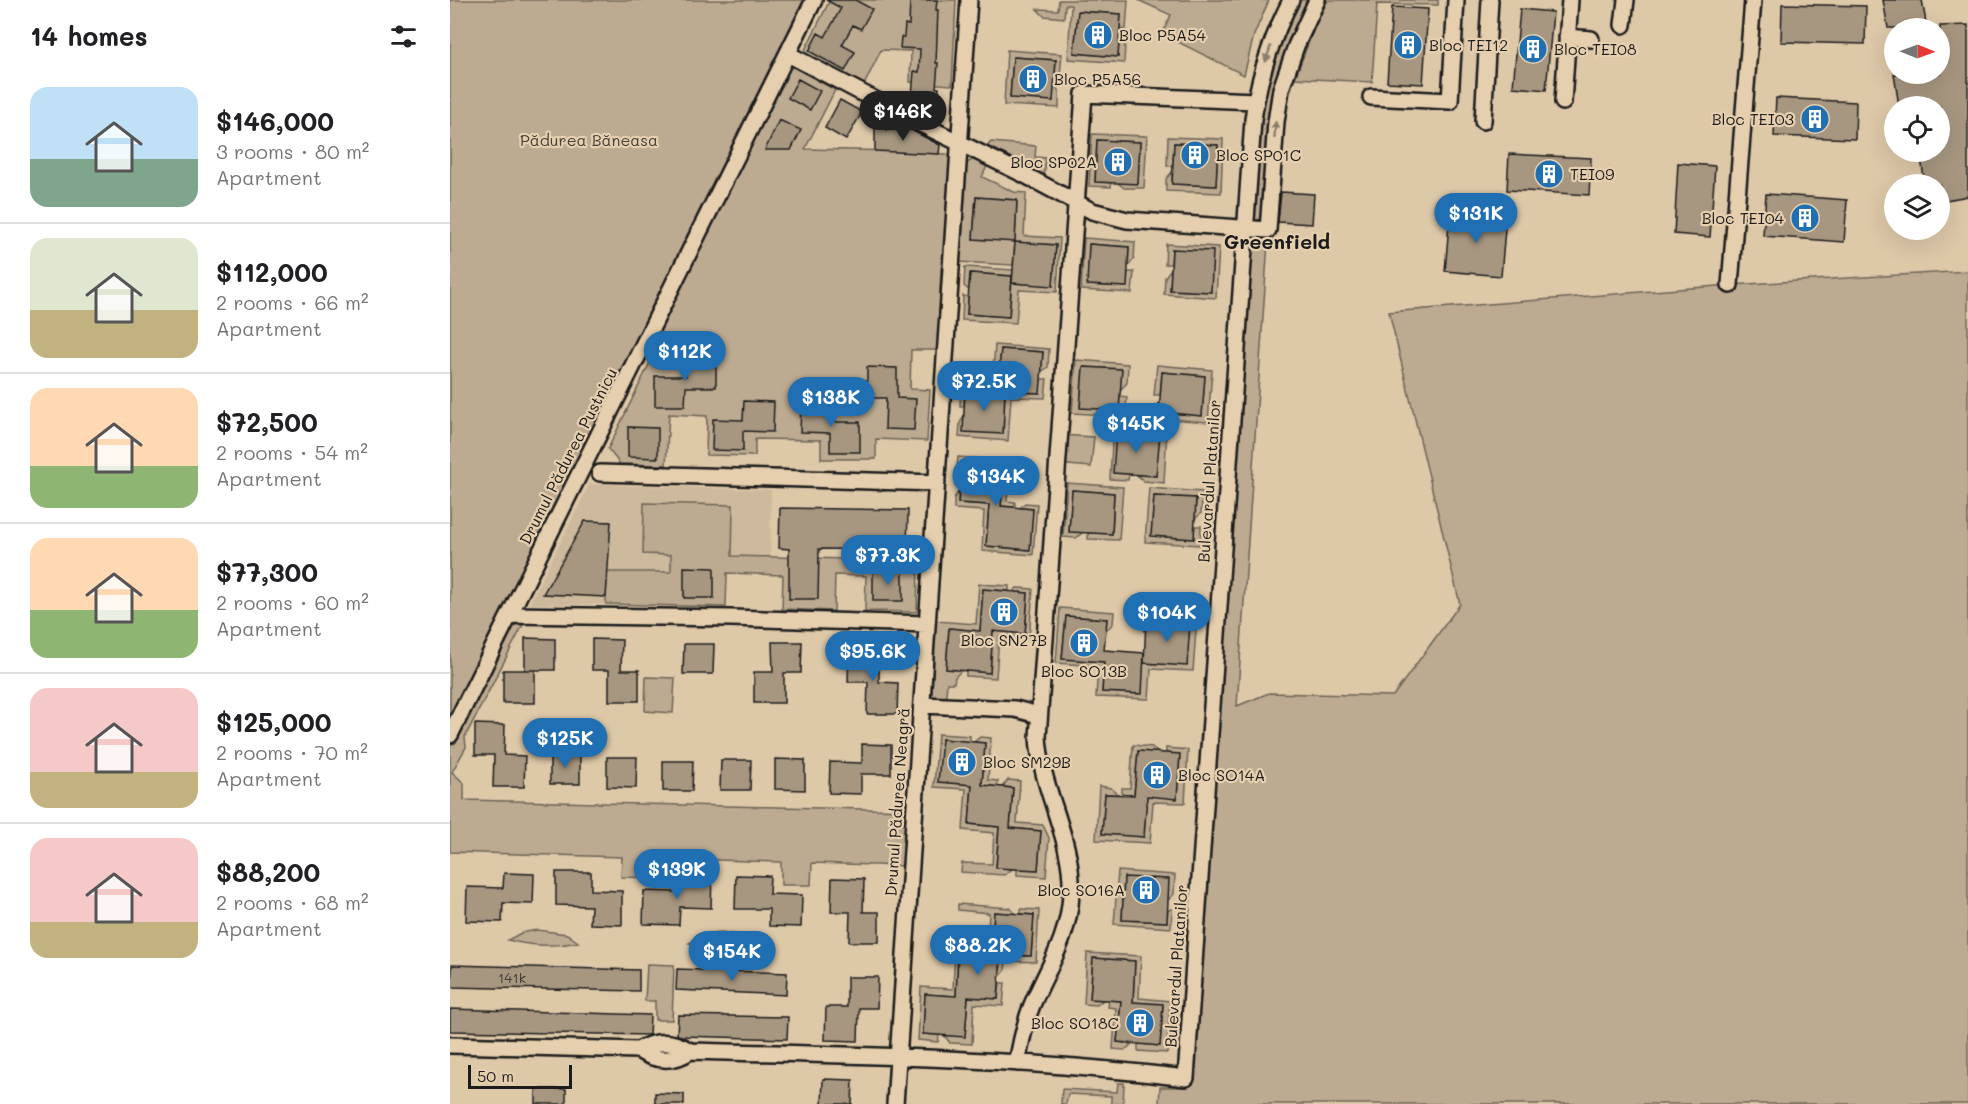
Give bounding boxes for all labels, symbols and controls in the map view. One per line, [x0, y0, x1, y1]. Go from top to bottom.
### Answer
north arrow [1884, 18, 1950, 84]
map controls [1884, 18, 1950, 240]
text: 14 homes [30, 19, 148, 53]
building icon: Bloc P5A54 [1082, 19, 1114, 51]
icon: filters [387, 20, 420, 53]
place label: Bloc P5A54 [1119, 24, 1206, 45]
building icon: Bloc TEI12 [1392, 29, 1424, 61]
building icon: Bloc TEI08 [1517, 33, 1549, 65]
place label: Bloc TEI12 [1429, 34, 1508, 55]
place label: Bloc TEI08 [1554, 38, 1637, 59]
one-way arrow [1262, 45, 1272, 63]
building icon: Bloc P5A56 [1017, 63, 1049, 95]
place label: Bloc P5A56 [1054, 68, 1141, 89]
pin: $146K [861, 91, 945, 142]
button: locate [1884, 96, 1950, 162]
text: $146K [873, 97, 933, 123]
building icon: Bloc TEI03 [1799, 103, 1831, 135]
text: $146,000 [216, 104, 334, 138]
place label: Bloc TEI03 [1712, 108, 1794, 129]
icon: home [78, 111, 150, 183]
one-way arrow [1270, 120, 1280, 139]
park label: Pădurea Băneasa [520, 129, 658, 150]
text: 3 rooms · 80 m² [216, 138, 369, 164]
building icon: Bloc SP01C [1179, 139, 1211, 171]
place label: Bloc SP01C [1216, 144, 1301, 165]
building icon: Bloc SP02A [1102, 146, 1134, 178]
place label: Bloc SP02A [1010, 151, 1097, 172]
building icon: TEI09 [1533, 158, 1565, 190]
place label: TEI09 [1570, 163, 1614, 184]
text: Apartment [216, 164, 322, 190]
button: layers [1884, 174, 1950, 240]
pin: $131K [1434, 193, 1518, 244]
text: $131K [1448, 199, 1504, 225]
building icon: Bloc TEI04 [1789, 202, 1821, 234]
place label: Bloc TEI04 [1702, 207, 1785, 228]
district label: Greenfield [1224, 228, 1331, 254]
text: $112,000 [216, 255, 328, 289]
icon: home [78, 262, 150, 334]
text: 2 rooms · 66 m² [216, 289, 369, 315]
text: Apartment [216, 315, 322, 341]
pin: $112K [643, 331, 727, 382]
text: $112K [658, 337, 712, 363]
pin: $72.5K [935, 361, 1033, 412]
street label: Drumul Pădurea Pustnicu [514, 364, 621, 548]
text: $72.5K [951, 367, 1017, 393]
pin: $138K [789, 377, 873, 428]
text: $138K [802, 383, 860, 409]
street label: Bulevardul Platanilor [1192, 399, 1225, 563]
pin: $145K [1094, 403, 1178, 454]
text: $72,500 [216, 405, 318, 439]
text: $145K [1107, 409, 1165, 435]
icon: home [78, 412, 150, 484]
text: 2 rooms · 54 m² [216, 439, 368, 465]
pin: $134K [954, 456, 1038, 507]
text: $134K [966, 462, 1026, 488]
text: Apartment [216, 465, 322, 491]
pin: $77.3K [839, 535, 937, 586]
text: $77.3K [855, 541, 921, 567]
text: $77,300 [216, 555, 318, 589]
icon: home [78, 562, 150, 634]
text: 2 rooms · 60 m² [216, 589, 369, 615]
pin: $104K [1125, 592, 1209, 643]
building icon: Bloc SN27B [988, 596, 1020, 628]
text: $104K [1137, 598, 1197, 624]
text: Apartment [216, 615, 322, 641]
building icon: Bloc SO13B [1068, 627, 1100, 659]
place label: Bloc SN27B [961, 629, 1047, 650]
pin: $95.6K [824, 631, 922, 682]
text: $95.6K [839, 637, 907, 663]
place label: Bloc SO13B [1041, 660, 1127, 681]
text: $125,000 [216, 705, 331, 739]
street label: Drumul Pădurea Neagră [879, 707, 914, 897]
icon: home [78, 712, 150, 784]
pin: $125K [523, 718, 607, 769]
text: $125K [536, 724, 594, 750]
text: 2 rooms · 70 m² [216, 739, 368, 765]
building icon: Bloc SM29B [946, 746, 978, 778]
place label: Bloc SM29B [983, 751, 1071, 772]
building icon: Bloc SO14A [1141, 759, 1173, 791]
place label: Bloc SO14A [1178, 764, 1265, 785]
text: Apartment [216, 765, 322, 791]
pin: $139K [635, 849, 719, 900]
text: $88,200 [216, 855, 320, 889]
text: $139K [648, 855, 706, 881]
icon: home [78, 862, 150, 934]
building icon: Bloc SO16A [1130, 874, 1162, 906]
place label: Bloc SO16A [1037, 879, 1125, 900]
street label: Bulevardul Platanilor [1159, 884, 1192, 1048]
text: 2 rooms · 68 m² [216, 889, 369, 915]
text: Apartment [216, 915, 322, 941]
pin: $88.2K [929, 925, 1027, 976]
pin: $154K [690, 931, 774, 982]
text: $88.2K [944, 931, 1012, 957]
text: $154K [703, 937, 761, 963]
house number: 141k [498, 968, 526, 987]
building icon: Bloc SO18C [1124, 1007, 1156, 1039]
place label: Bloc SO18C [1031, 1012, 1119, 1033]
scale bar [468, 1062, 572, 1090]
text: 50 m [477, 1065, 514, 1086]

